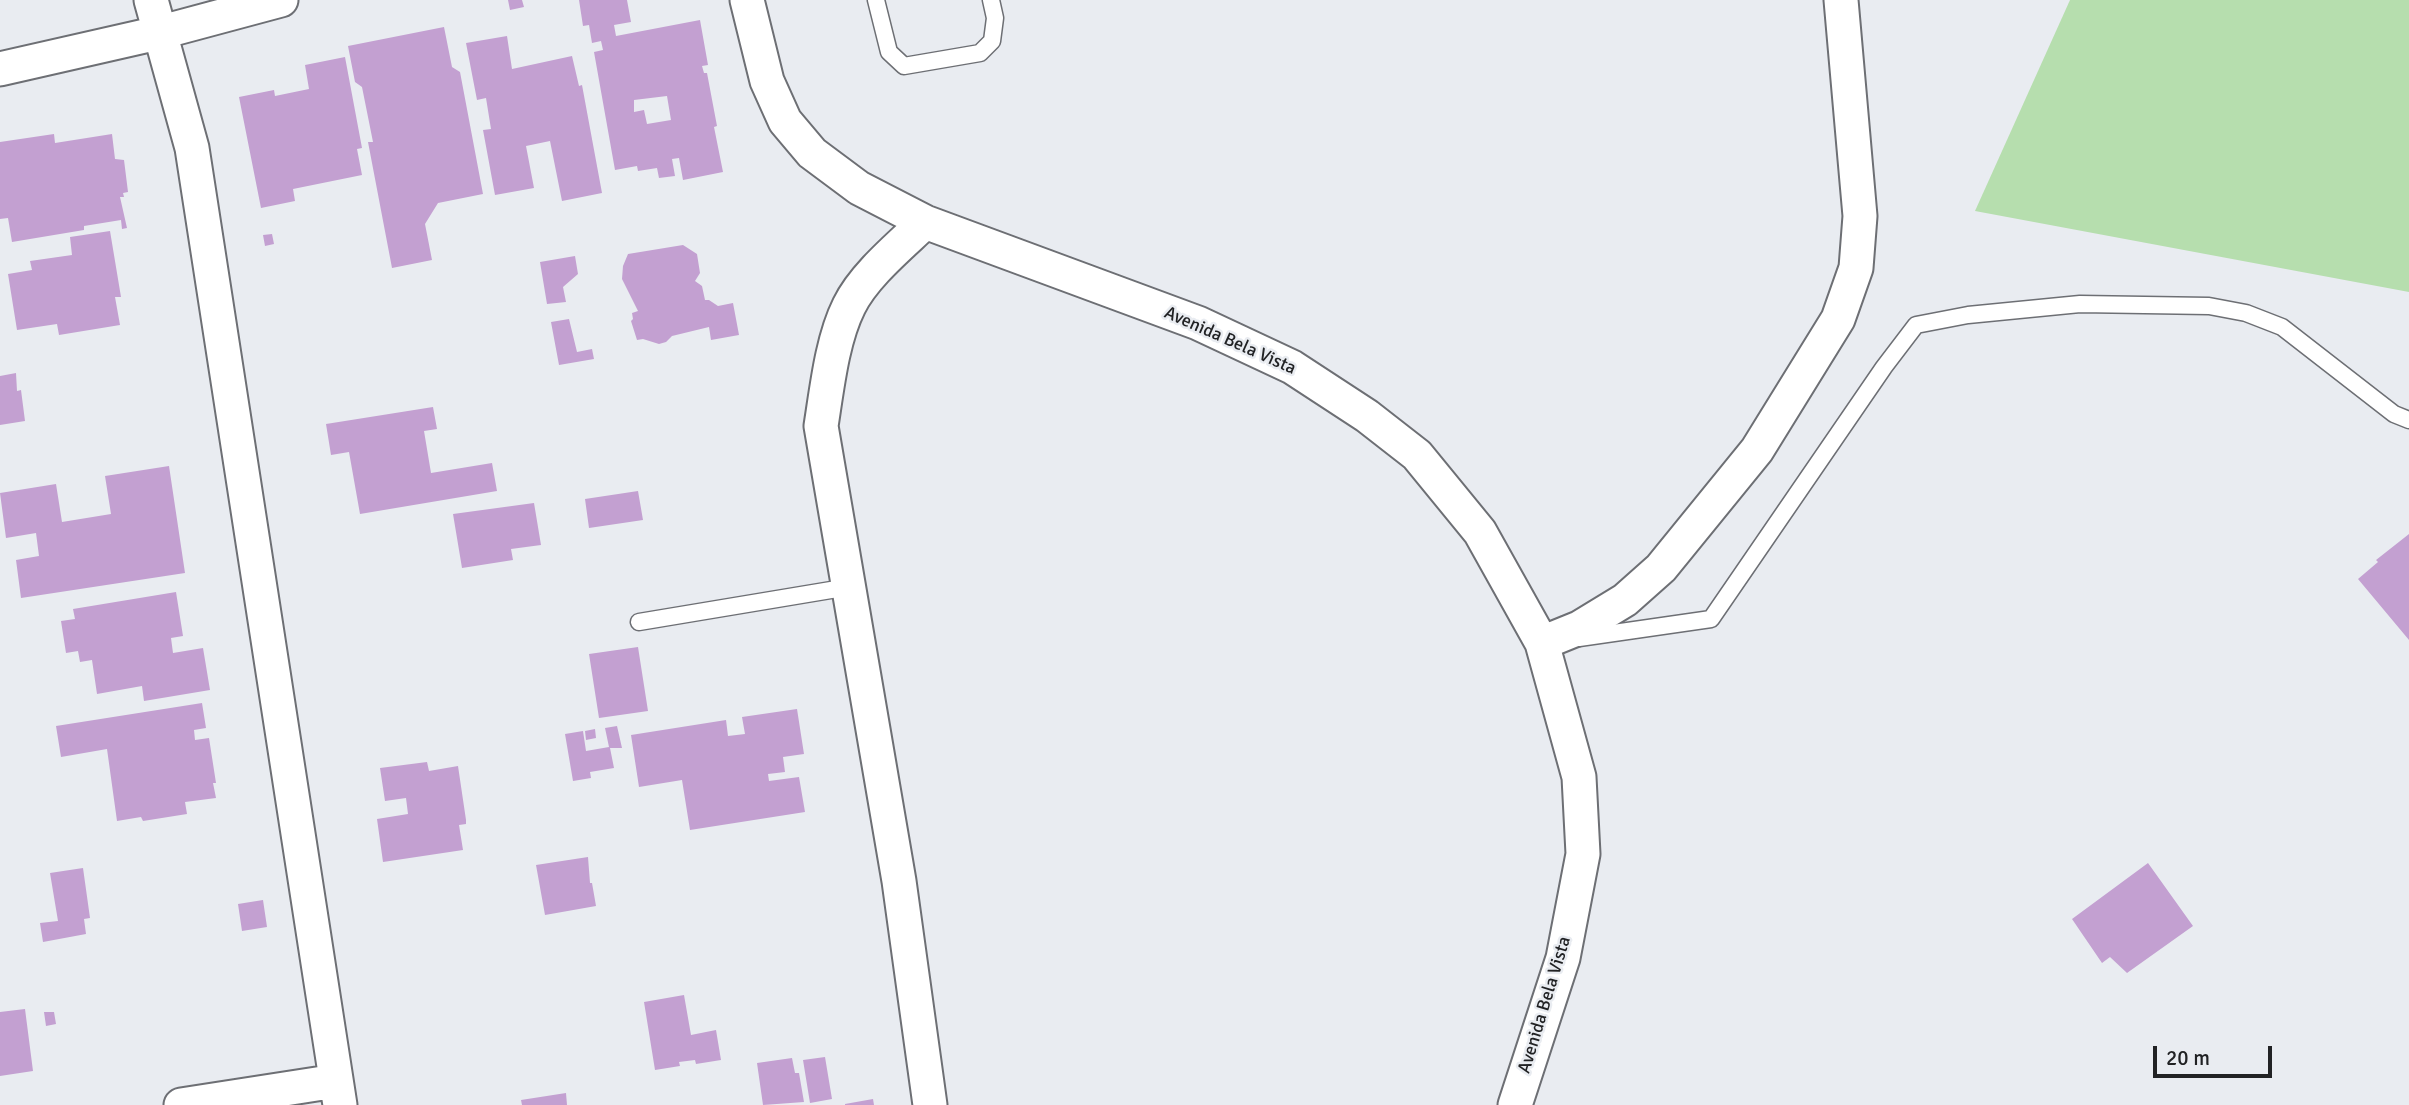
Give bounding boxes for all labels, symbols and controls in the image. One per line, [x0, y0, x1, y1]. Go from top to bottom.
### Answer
street label: Avenida Bela Vista [1161, 302, 1299, 380]
street label: Avenida Bela Vista [1514, 934, 1576, 1076]
scale bar [2157, 1032, 2276, 1076]
text: 20 m [2166, 1045, 2210, 1071]

